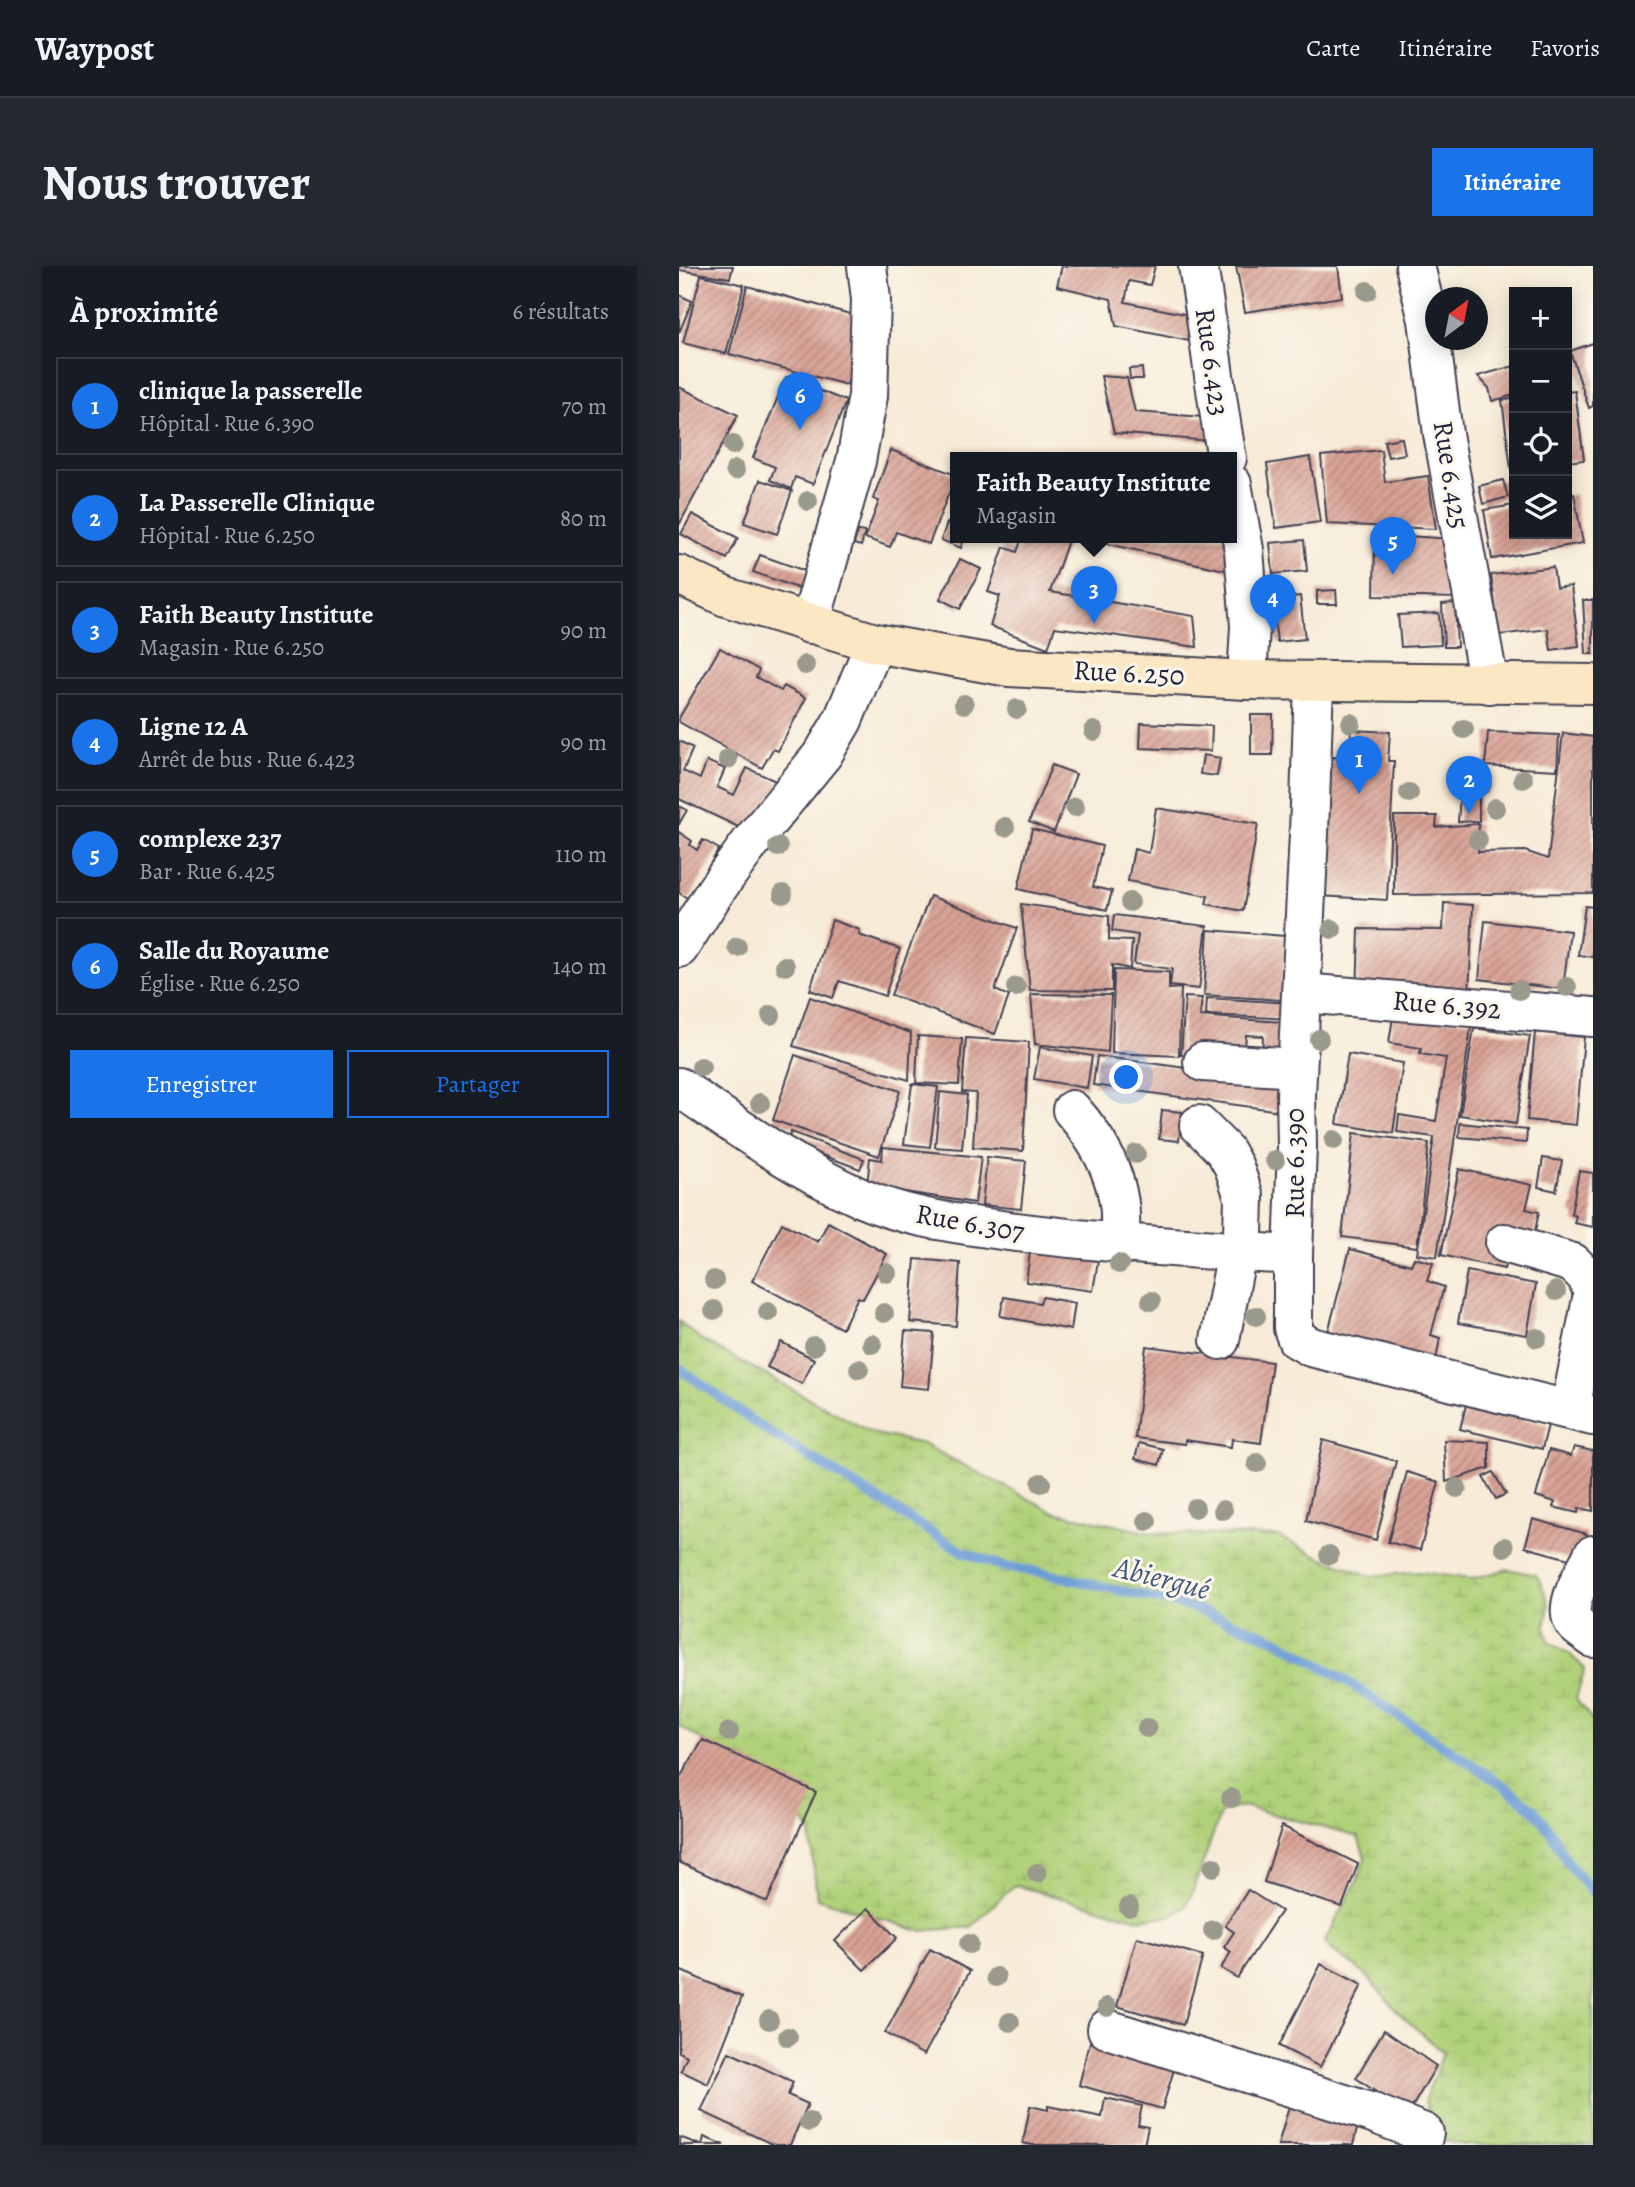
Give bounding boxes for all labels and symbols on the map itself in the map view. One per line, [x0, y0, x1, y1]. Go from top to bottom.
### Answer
north arrow [1425, 287, 1488, 350]
street label: Rue 6.423 [1186, 306, 1238, 418]
pin: 6 [777, 372, 823, 430]
street label: Rue 6.425 [1424, 418, 1478, 532]
pin: 5 [1370, 517, 1416, 575]
pin: 3 [1071, 566, 1117, 624]
pin: 4 [1250, 574, 1296, 632]
street label: Rue 6.250 [1072, 651, 1186, 695]
pin: 1 [1336, 736, 1382, 794]
pin: 2 [1446, 756, 1492, 814]
street label: Rue 6.392 [1391, 981, 1503, 1029]
your location [1109, 1060, 1143, 1094]
street label: Rue 6.390 [1276, 1108, 1314, 1218]
street label: Rue 6.307 [913, 1195, 1027, 1251]
water label: Abiergué [1108, 1546, 1214, 1609]

